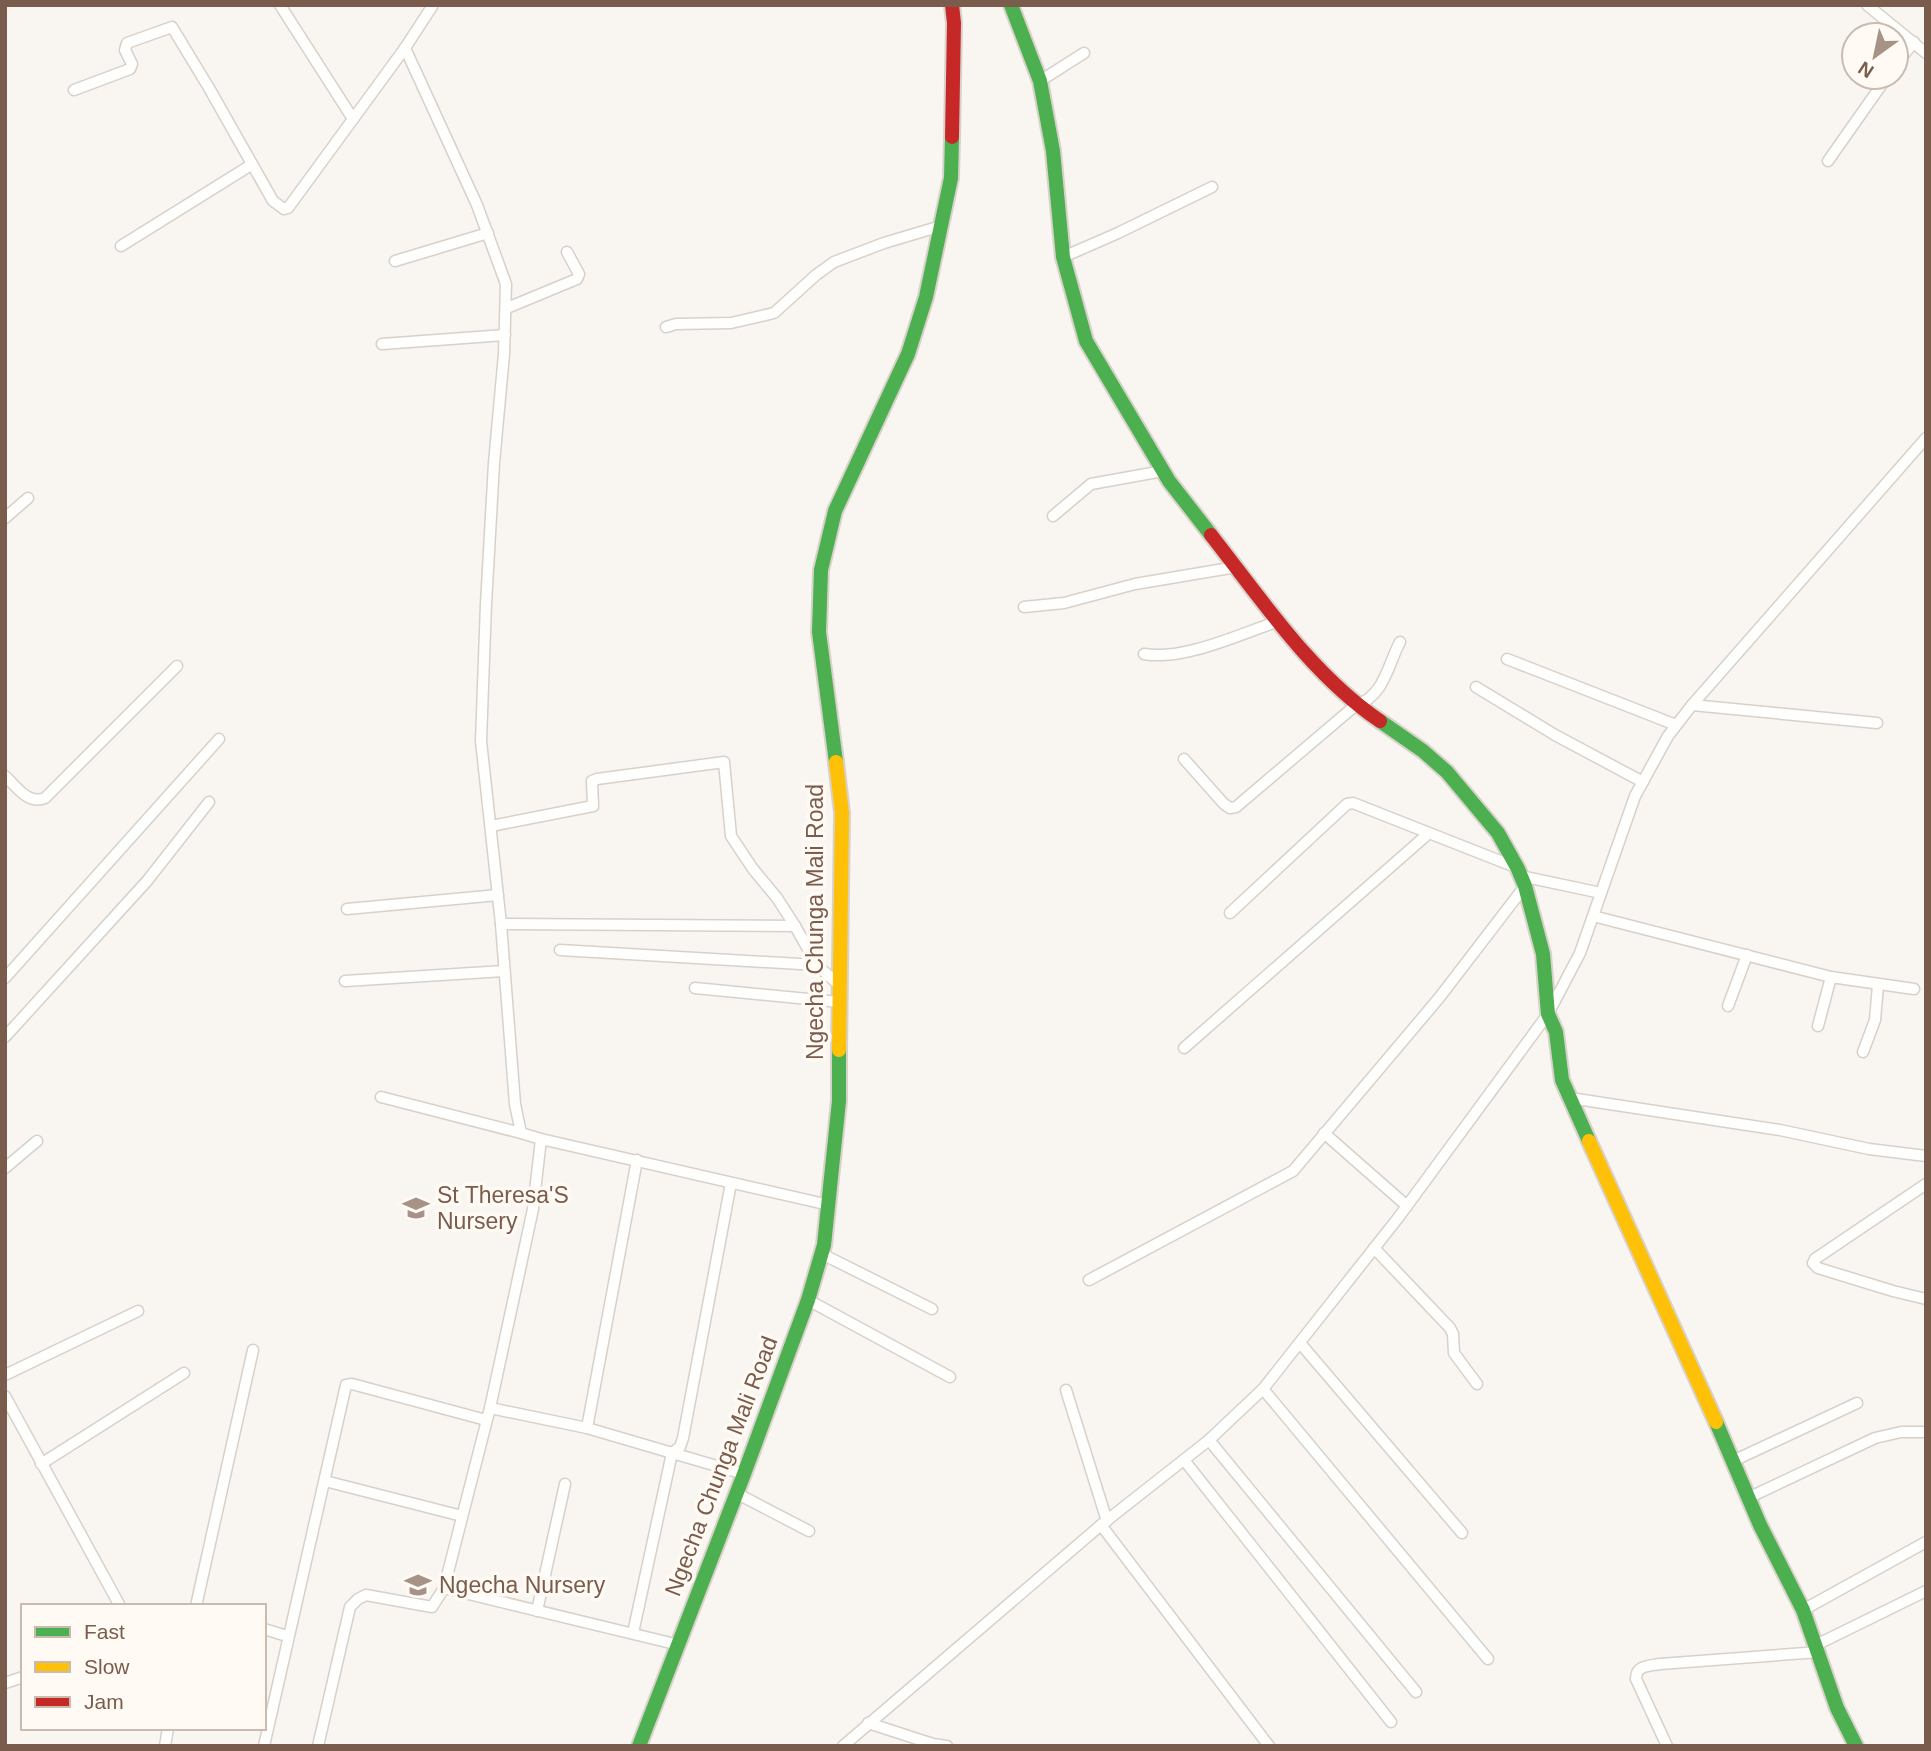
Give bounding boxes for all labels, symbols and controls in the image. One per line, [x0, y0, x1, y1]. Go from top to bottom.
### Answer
north arrow [1840, 21, 1910, 91]
text: N [1855, 57, 1877, 82]
street label: Ngecha Chunga Mali Road [802, 784, 828, 1060]
place label: St Theresa'S Nursery [437, 1182, 569, 1234]
school or university icon: St Theresa'S Nursery [401, 1193, 431, 1223]
street label: Ngecha Chunga Mali Road [659, 1332, 783, 1600]
school or university icon: Ngecha Nursery [403, 1570, 433, 1600]
place label: Ngecha Nursery [439, 1572, 606, 1598]
legend [21, 1604, 266, 1730]
text: Fast [84, 1620, 125, 1643]
text: Slow [84, 1655, 130, 1678]
text: Jam [84, 1690, 124, 1713]

